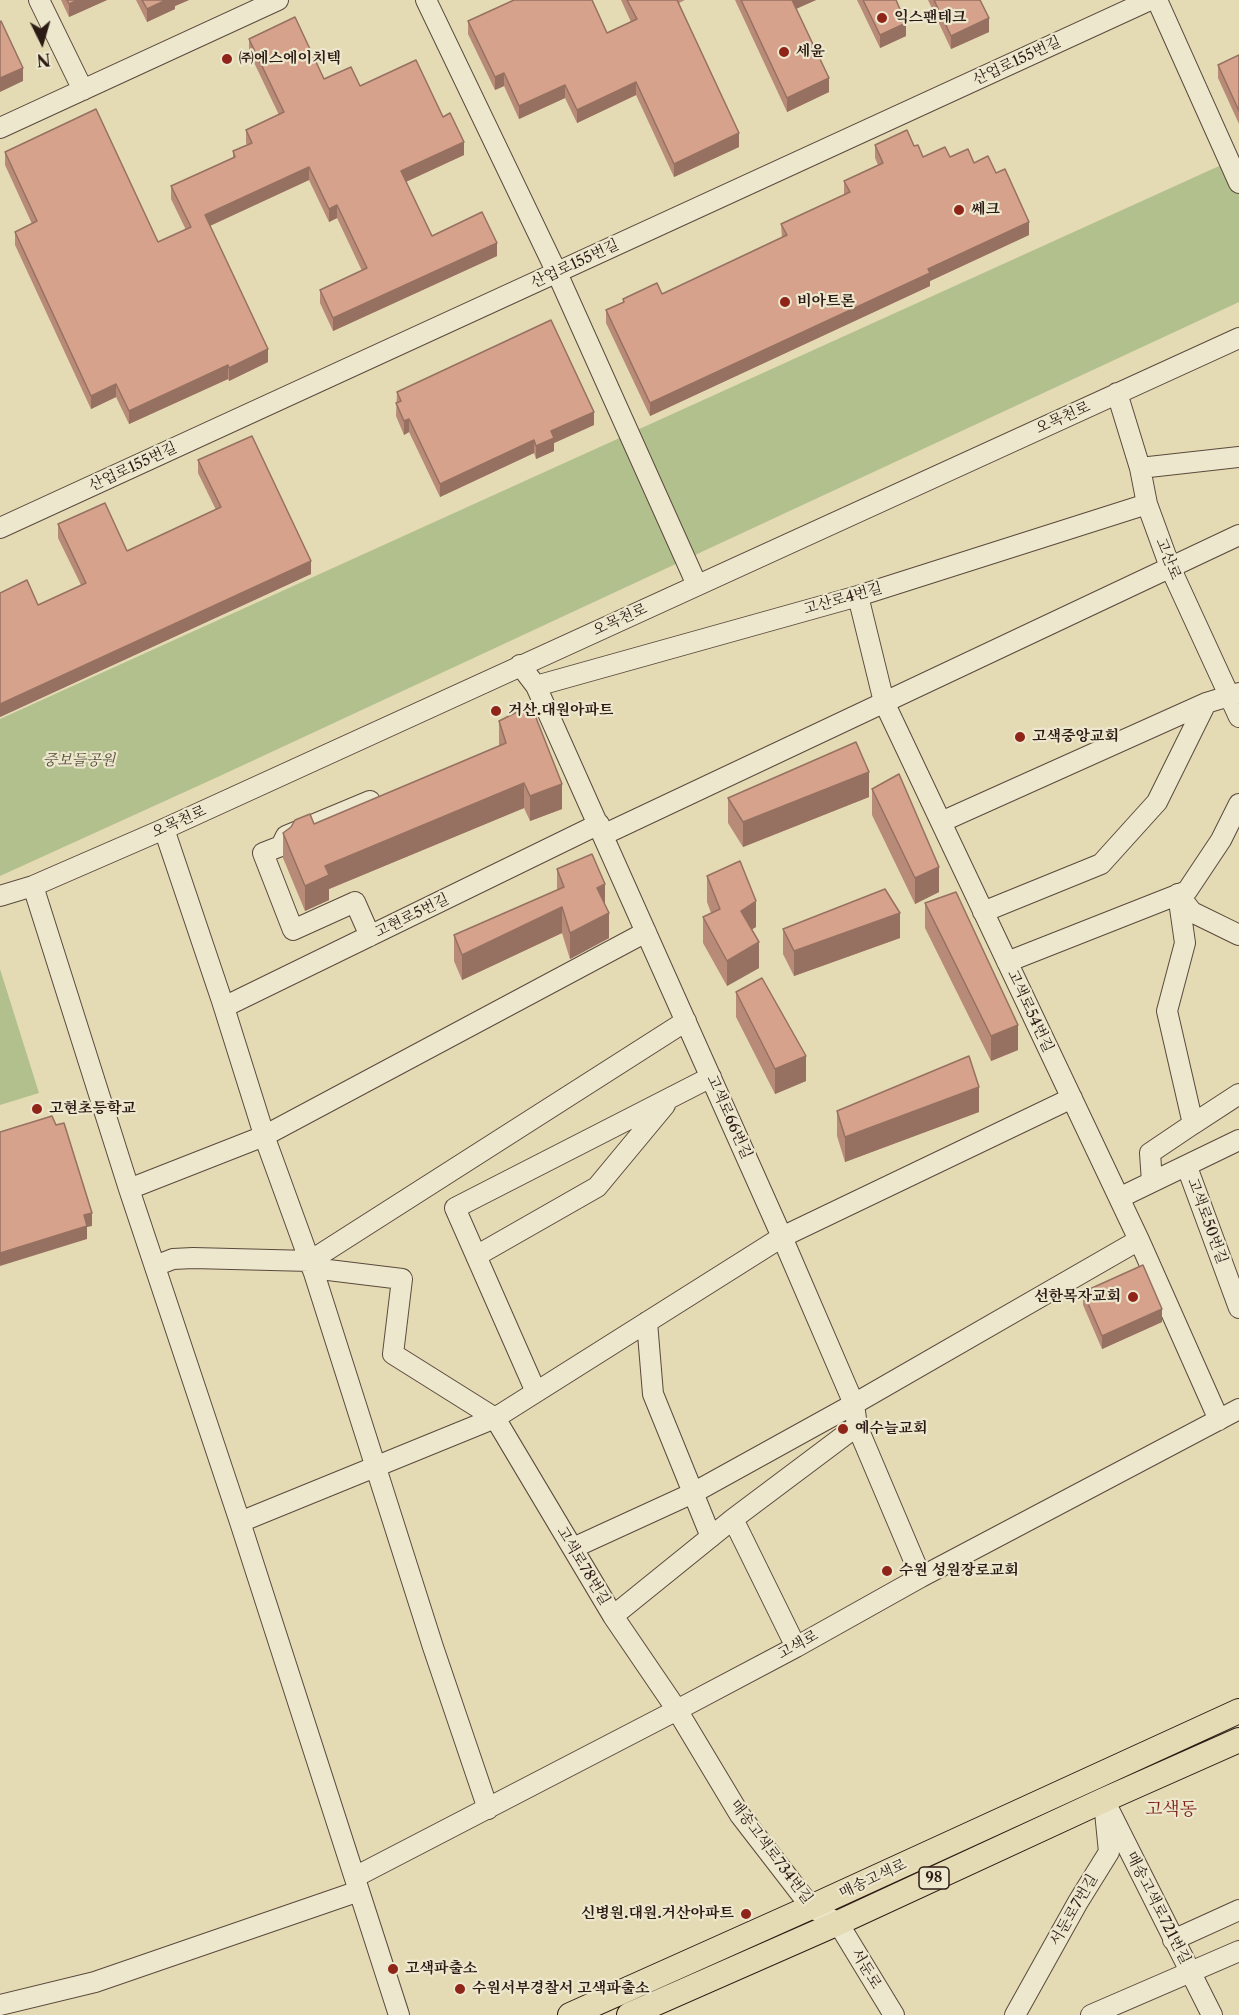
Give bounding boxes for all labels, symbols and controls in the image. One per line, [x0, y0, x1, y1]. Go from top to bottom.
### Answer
place label: 익스팬테크 [894, 9, 966, 27]
marker: 익스팬테크 [875, 11, 889, 25]
north arrow [12, 12, 72, 72]
street label: 산업로155번길 [970, 33, 1064, 89]
place label: 세윤 [796, 43, 825, 61]
marker: 세윤 [777, 45, 791, 59]
text: N [36, 49, 51, 70]
place label: ㈜에스에이치텍 [239, 50, 341, 68]
marker: ㈜에스에이치텍 [220, 52, 234, 66]
place label: 쎄크 [971, 201, 1000, 219]
marker: 쎄크 [952, 203, 966, 217]
street label: 산업로155번길 [528, 236, 622, 292]
place label: 비아트론 [797, 293, 855, 311]
marker: 비아트론 [778, 295, 792, 309]
street label: 오목천로 [1033, 398, 1093, 438]
street label: 산업로155번길 [86, 439, 180, 495]
street label: 고산로 [1152, 535, 1184, 583]
street label: 고산로4번길 [802, 579, 884, 619]
street label: 오목천로 [590, 600, 650, 640]
place label: 거산.대원아파트 [508, 702, 614, 720]
marker: 거산.대원아파트 [489, 704, 503, 718]
place label: 고색중앙교회 [1032, 728, 1119, 746]
marker: 고색중앙교회 [1013, 730, 1027, 744]
park label: 중보들공원 [43, 752, 115, 770]
street label: 오목천로 [149, 802, 209, 842]
street label: 고현로5번길 [372, 890, 452, 942]
street label: 고색로54번길 [1003, 967, 1057, 1055]
street label: 고색로66번길 [702, 1072, 756, 1162]
place label: 고현초등학교 [49, 1100, 136, 1118]
marker: 고현초등학교 [30, 1102, 44, 1116]
street label: 고색로50번길 [1183, 1176, 1231, 1266]
place label: 선한목자교회 [1034, 1288, 1121, 1306]
marker: 선한목자교회 [1126, 1290, 1140, 1304]
place label: 예수늘교회 [855, 1420, 927, 1438]
marker: 예수늘교회 [836, 1422, 850, 1436]
street label: 고색로78번길 [552, 1523, 614, 1609]
place label: 수원 성원장로교회 [899, 1562, 1019, 1580]
marker: 수원 성원장로교회 [880, 1564, 894, 1578]
street label: 고색로 [775, 1627, 821, 1663]
street label: 매송고색로734번길 [726, 1796, 816, 1908]
district label: 고색동 [1145, 1799, 1197, 1821]
street label: 매송고색로721번길 [1122, 1849, 1194, 1967]
street label: 매송고색로 [836, 1856, 910, 1902]
road number: 98 [919, 1867, 949, 1889]
street label: 서둔로7번길 [1046, 1871, 1102, 1949]
place label: 신병원.대원.거산아파트 [581, 1905, 734, 1923]
marker: 신병원.대원.거산아파트 [739, 1907, 753, 1921]
street label: 서둔로 [847, 1946, 885, 1992]
place label: 고색파출소 [405, 1960, 477, 1978]
marker: 고색파출소 [386, 1962, 400, 1976]
place label: 수원서부경찰서 고색파출소 [472, 1980, 650, 1998]
marker: 수원서부경찰서 고색파출소 [453, 1982, 467, 1996]

